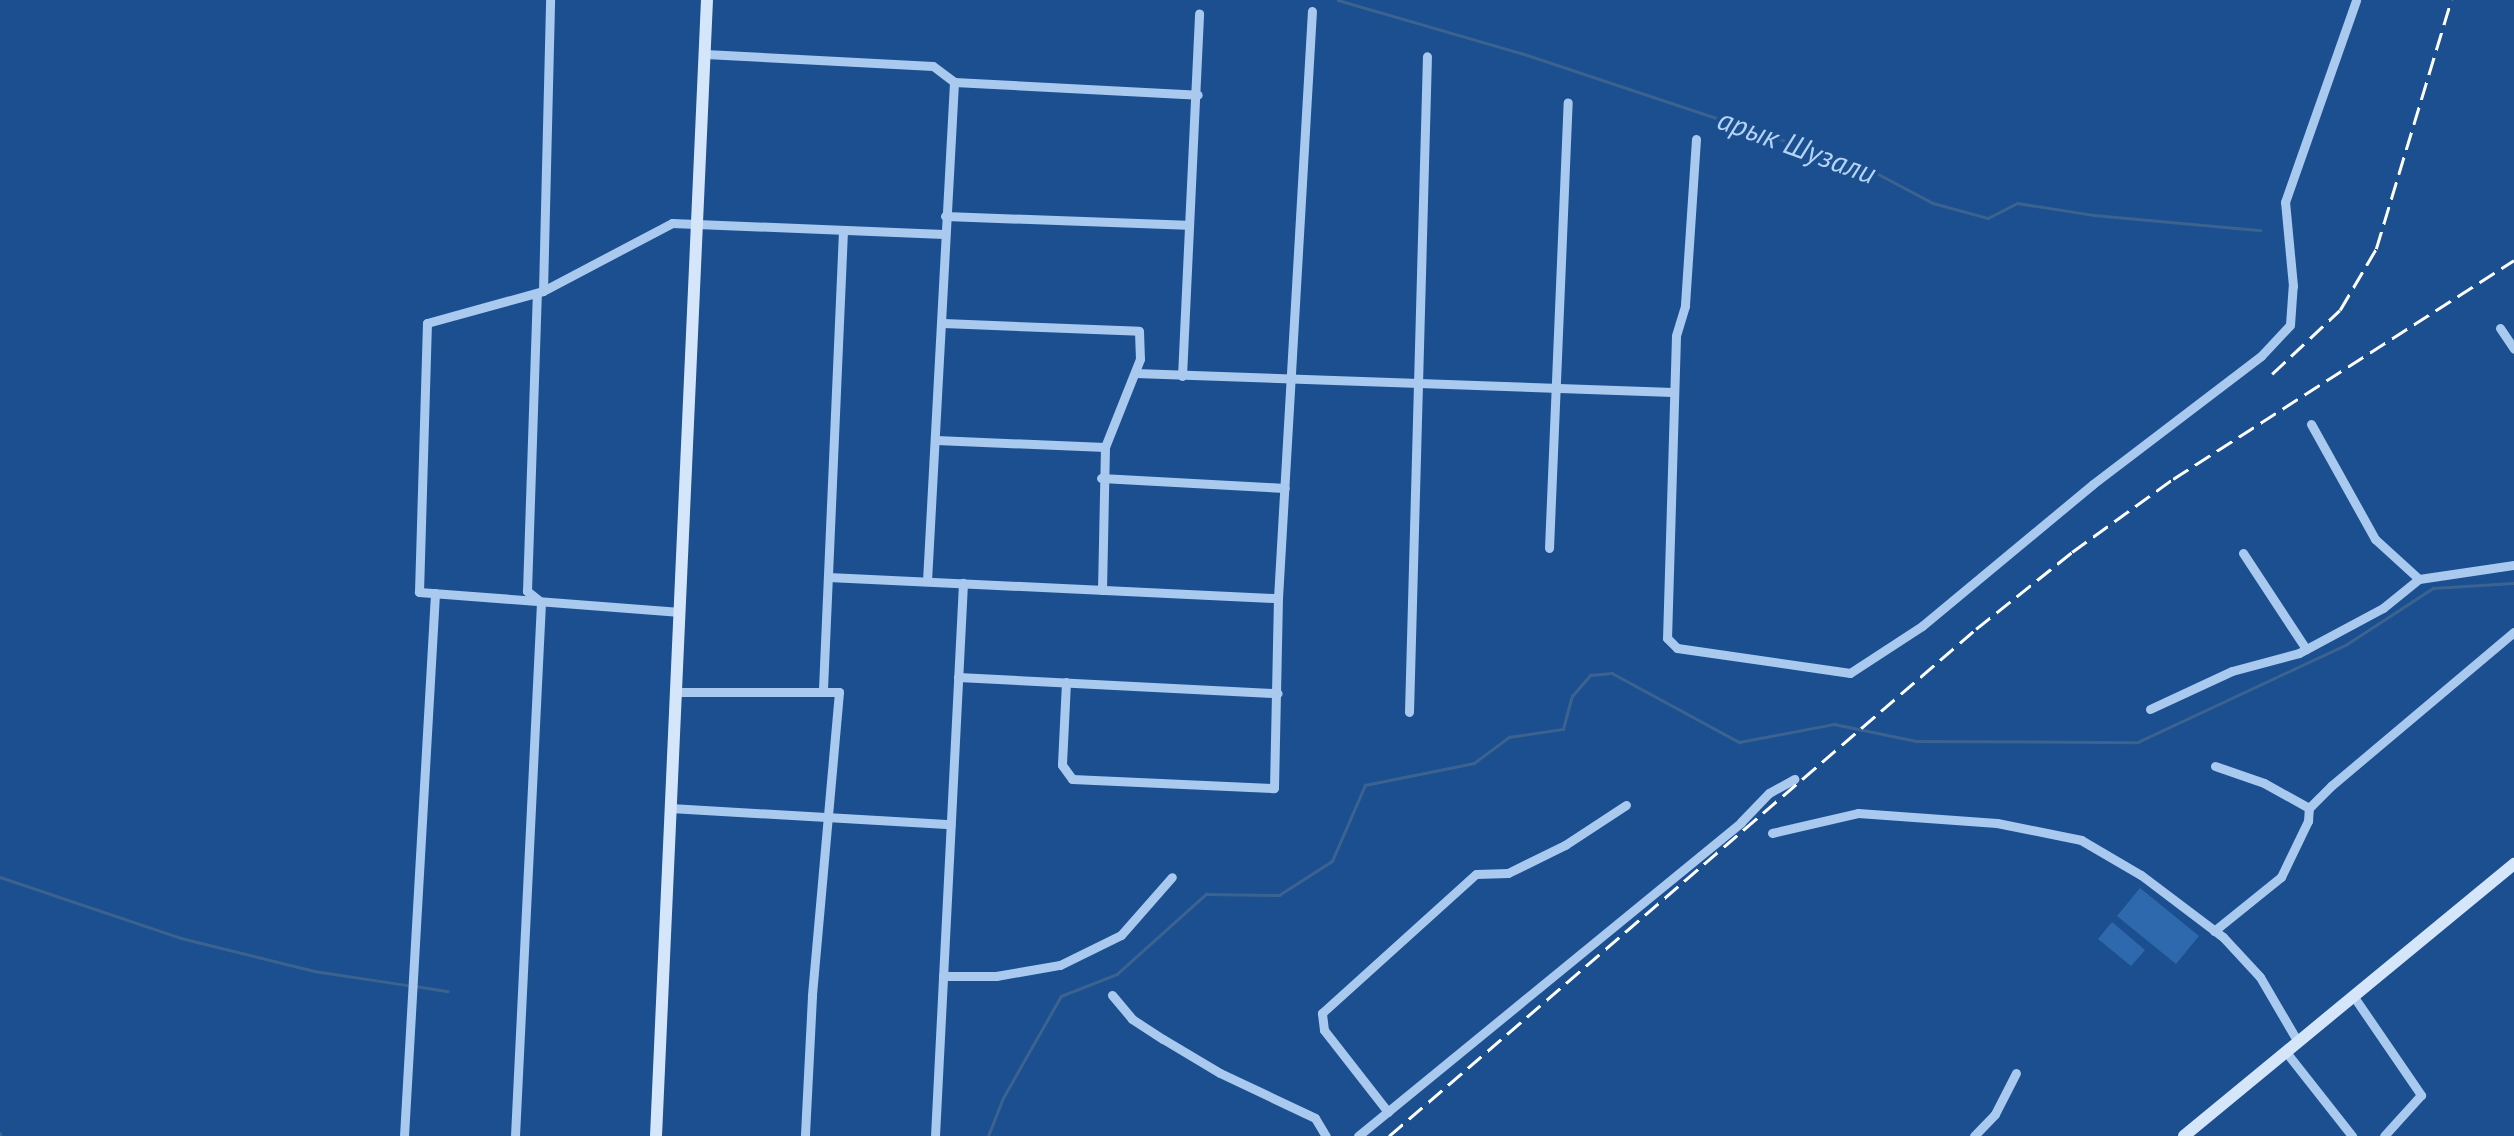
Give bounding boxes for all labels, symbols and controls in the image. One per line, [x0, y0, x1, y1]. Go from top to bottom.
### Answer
water label: арык Шузали [1713, 101, 1881, 191]

